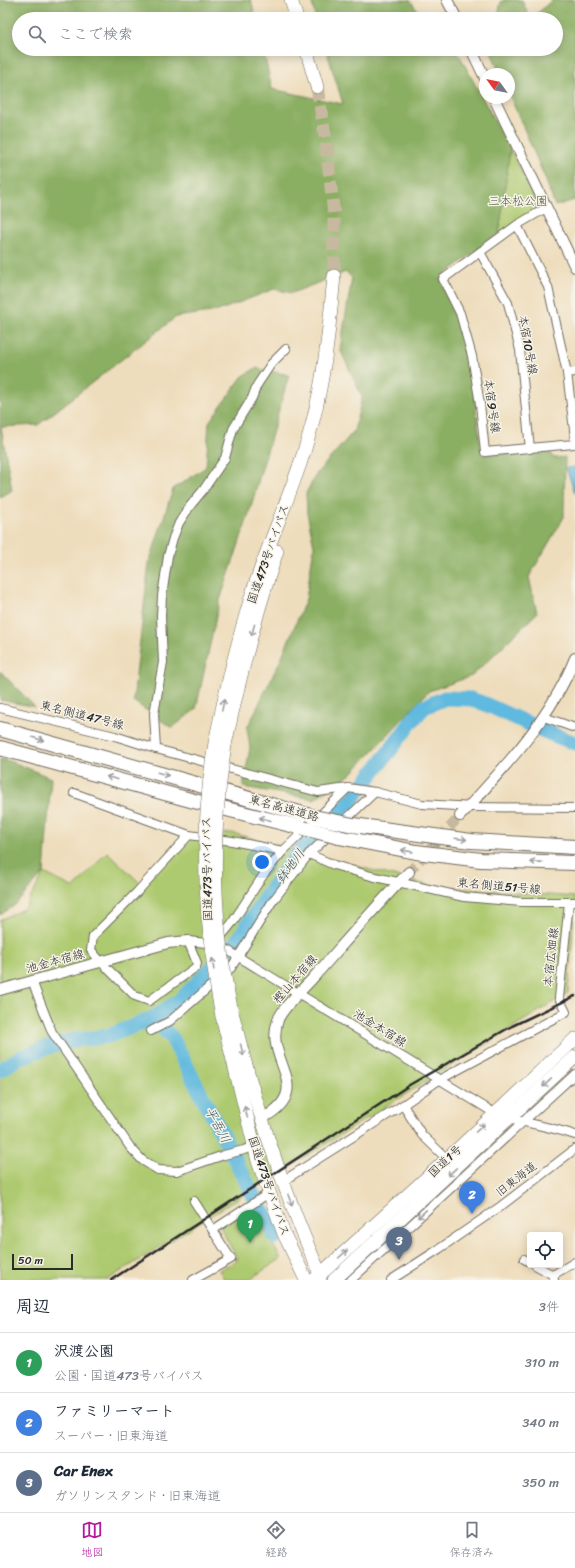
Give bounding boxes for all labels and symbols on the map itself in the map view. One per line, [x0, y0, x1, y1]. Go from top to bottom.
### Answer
north arrow [479, 68, 515, 104]
park label: 三本松公園 [488, 190, 548, 212]
street label: 本宿10号線 [512, 313, 544, 377]
street label: 本宿9号線 [477, 377, 507, 435]
street label: 国道473号バイパス [241, 501, 295, 607]
one-way arrow [249, 624, 257, 637]
street label: 東名側道47号線 [37, 694, 127, 736]
one-way arrow [219, 699, 227, 712]
one-way arrow [31, 736, 44, 743]
one-way arrow [156, 771, 169, 779]
one-way arrow [106, 774, 119, 782]
street label: 東名高速道路 [246, 788, 322, 828]
one-way arrow [259, 815, 272, 822]
street label: 国道473号バイパス [195, 816, 219, 922]
one-way arrow [454, 836, 467, 843]
water label: 鉢地川 [269, 843, 311, 889]
one-way arrow [401, 846, 414, 854]
your location [252, 852, 272, 872]
one-way arrow [530, 858, 543, 866]
street label: 東名側道51号線 [456, 871, 542, 901]
street label: 本宿広畑線 [537, 926, 565, 988]
street label: 池金本宿線 [23, 943, 87, 979]
street label: 樫山本宿線 [267, 949, 323, 1009]
one-way arrow [209, 958, 217, 971]
street label: 池金本宿線 [349, 1003, 411, 1053]
one-way arrow [238, 1043, 246, 1056]
one-way arrow [542, 1079, 552, 1088]
water label: 平吾川 [199, 1102, 237, 1148]
one-way arrow [241, 1106, 249, 1119]
one-way arrow [475, 1124, 485, 1133]
street label: 国道473号バイパス [242, 1133, 296, 1239]
street label: 国道1号 [422, 1139, 468, 1183]
street label: 旧東海道 [490, 1156, 542, 1202]
one-way arrow [447, 1167, 457, 1177]
pin: 2 [459, 1181, 485, 1214]
one-way arrow [286, 1194, 294, 1206]
pin: 1 [237, 1210, 263, 1243]
one-way arrow [417, 1210, 428, 1219]
pin: 3 [386, 1227, 412, 1260]
one-way arrow [338, 1249, 348, 1259]
scale bar [12, 1252, 73, 1271]

